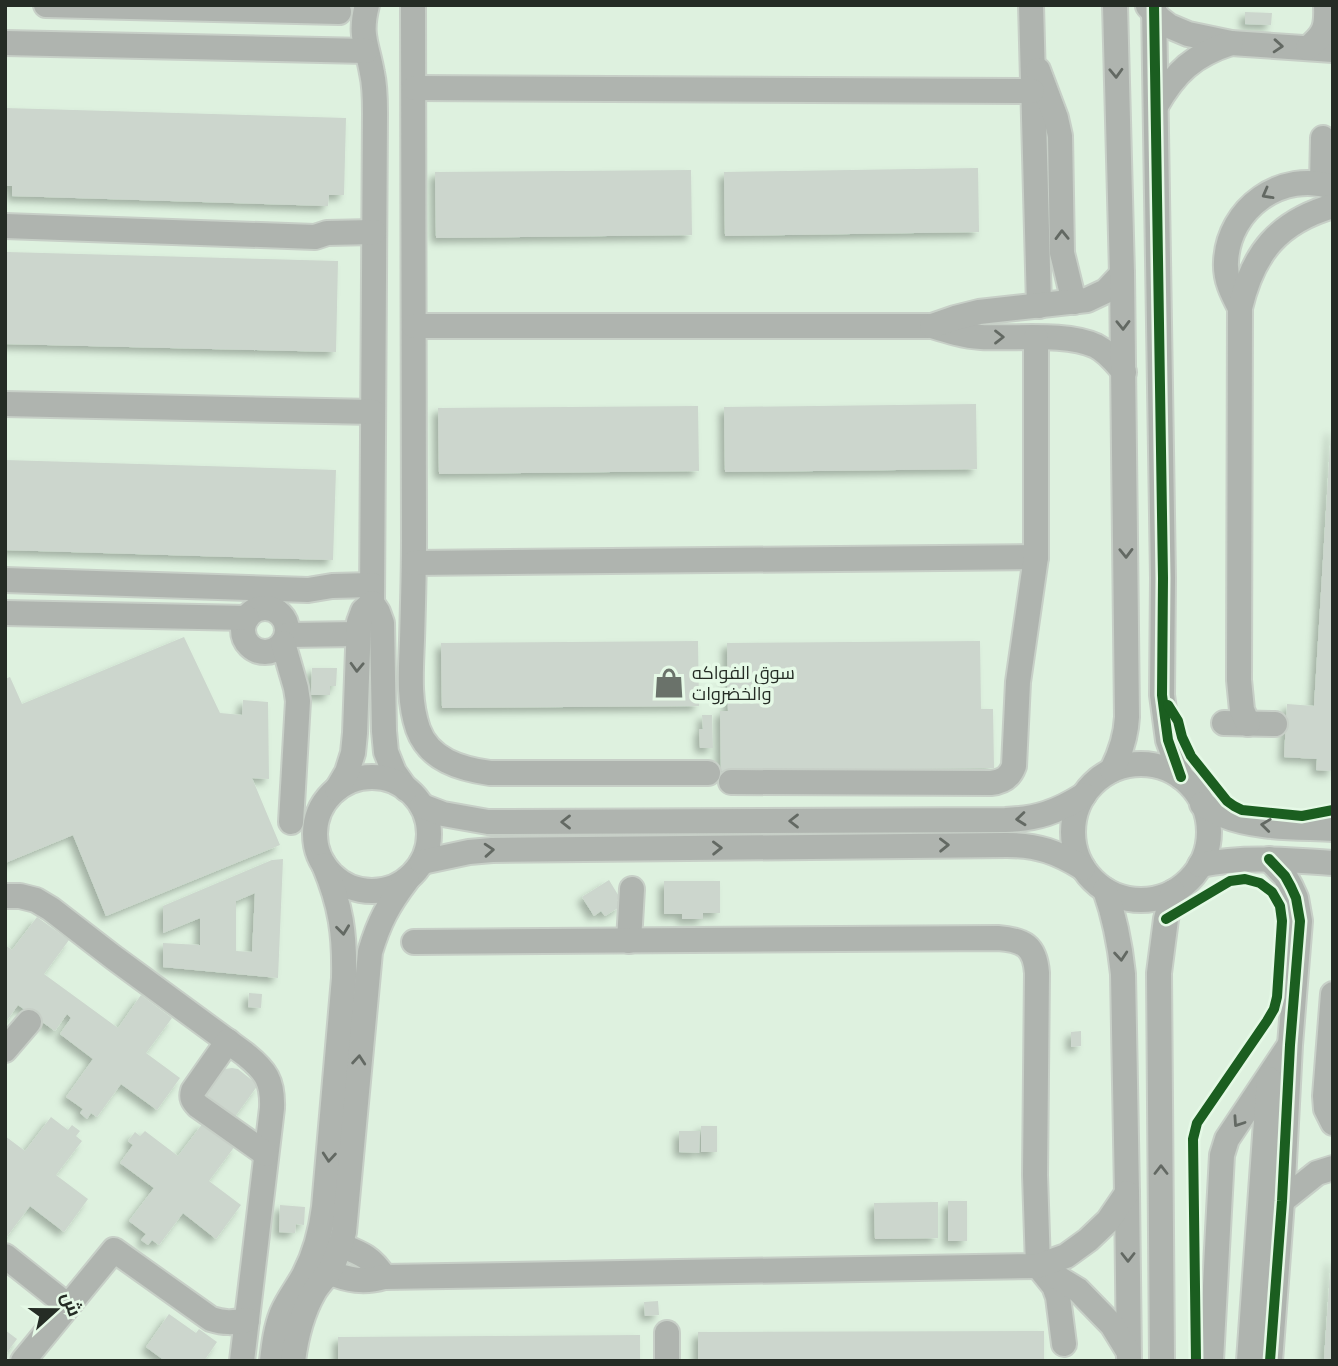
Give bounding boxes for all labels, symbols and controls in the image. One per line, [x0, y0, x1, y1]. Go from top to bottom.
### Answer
one-way arrow [1273, 39, 1284, 54]
one-way arrow [1108, 68, 1123, 79]
one-way arrow [1262, 186, 1275, 199]
one-way arrow [1054, 230, 1070, 240]
one-way arrow [1116, 320, 1131, 331]
one-way arrow [994, 329, 1005, 345]
one-way arrow [1118, 548, 1134, 559]
one-way arrow [350, 661, 365, 672]
place label: سوق الفواكه والخضروات [692, 662, 795, 705]
shop icon: سوق الفواكه والخضروات [652, 666, 686, 700]
one-way arrow [1015, 811, 1026, 826]
one-way arrow [788, 813, 798, 829]
one-way arrow [560, 814, 571, 830]
one-way arrow [1260, 817, 1271, 832]
one-way arrow [939, 837, 950, 853]
one-way arrow [711, 840, 722, 855]
one-way arrow [484, 843, 495, 858]
one-way arrow [335, 924, 350, 936]
one-way arrow [1113, 951, 1128, 962]
one-way arrow [351, 1054, 366, 1065]
one-way arrow [1234, 1114, 1246, 1127]
one-way arrow [322, 1152, 337, 1163]
one-way arrow [1153, 1164, 1169, 1175]
one-way arrow [1120, 1252, 1136, 1263]
north arrow [21, 1275, 91, 1345]
text: ش [55, 1289, 87, 1320]

